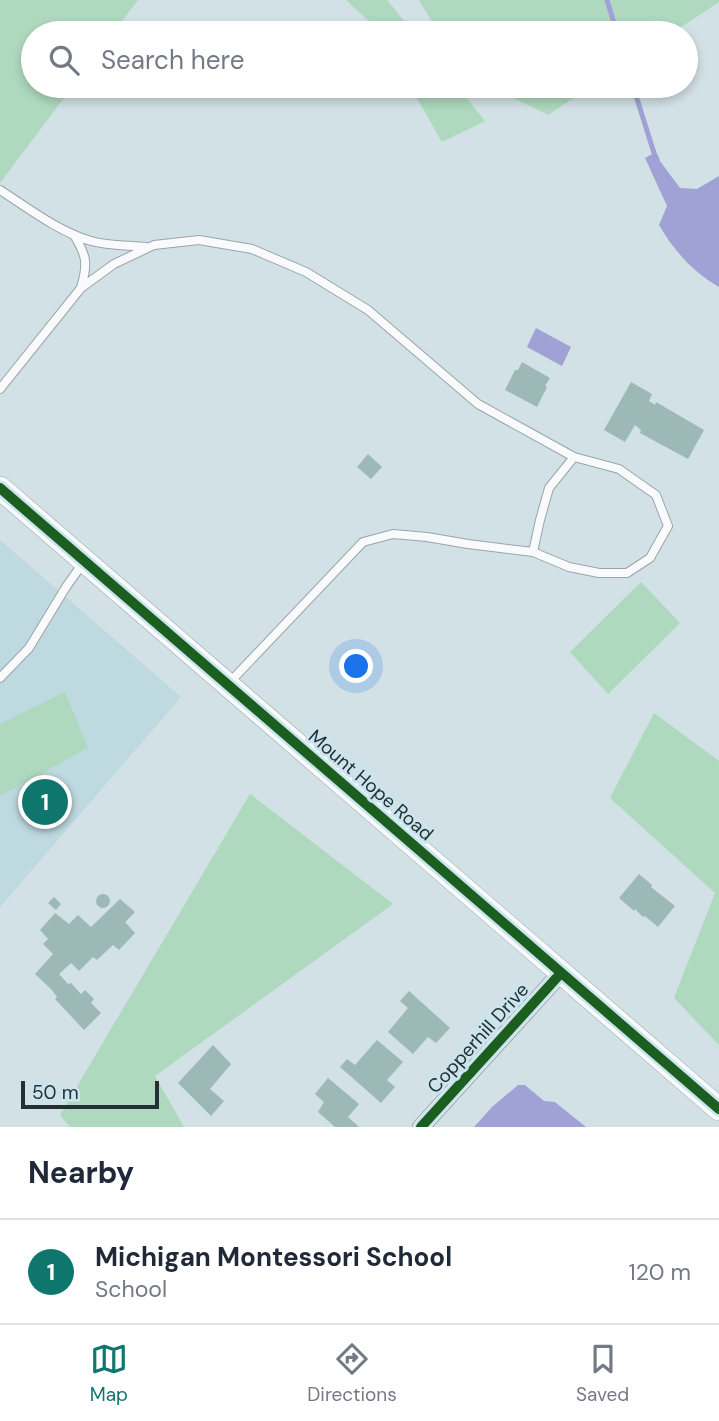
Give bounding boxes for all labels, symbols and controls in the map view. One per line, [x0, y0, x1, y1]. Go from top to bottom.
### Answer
search box [21, 21, 698, 98]
icon: search [45, 41, 83, 79]
text: Search here [101, 43, 244, 77]
your location [339, 649, 373, 683]
street label: Mount Hope Road [303, 724, 439, 846]
pin: 1 [22, 776, 68, 828]
street label: Copperhill Drive [422, 977, 534, 1099]
scale bar [21, 1078, 159, 1110]
text: 50 m [32, 1080, 79, 1105]
text: Nearby [28, 1153, 134, 1192]
text: Michigan Montessori School [95, 1240, 452, 1274]
text: 1 [47, 1257, 55, 1287]
text: 120 m [628, 1257, 691, 1287]
text: School [95, 1274, 167, 1304]
tab: Map [90, 1340, 128, 1407]
tab: Directions [307, 1340, 397, 1407]
tab: Saved [576, 1340, 629, 1407]

